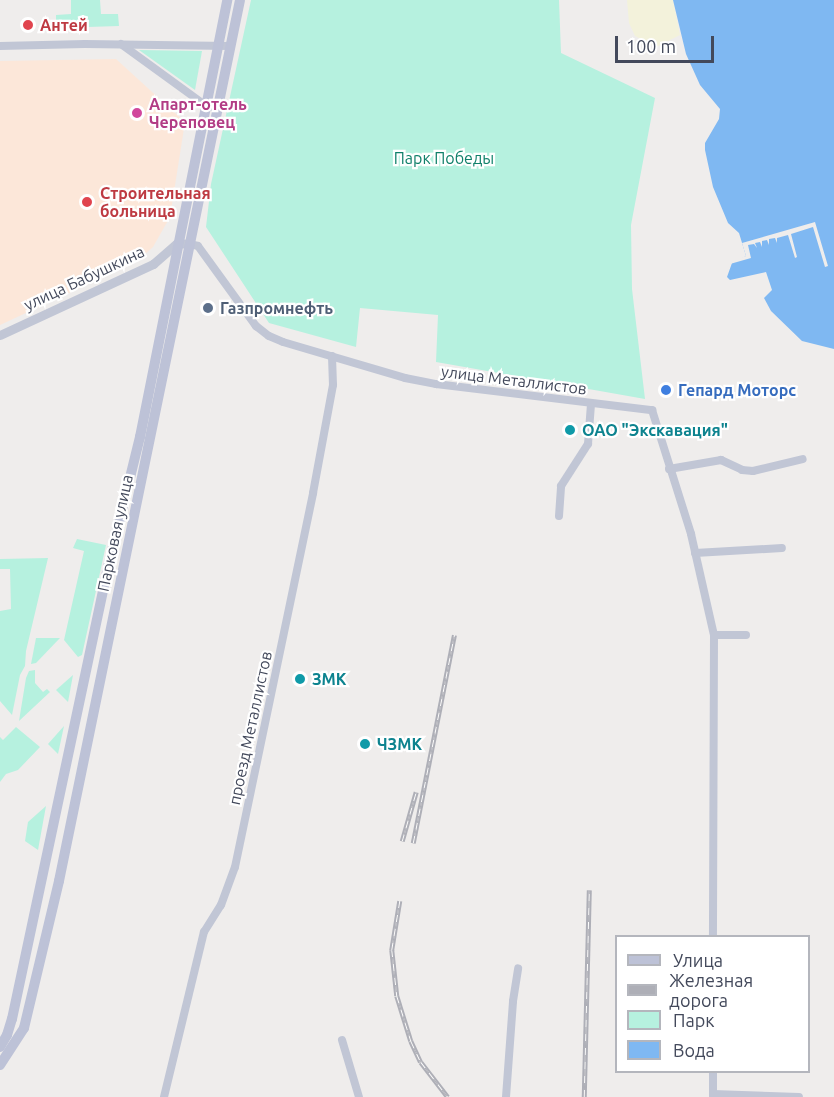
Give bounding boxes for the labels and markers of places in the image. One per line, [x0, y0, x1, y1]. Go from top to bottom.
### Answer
place label: Антей [40, 15, 88, 35]
marker: Антей [21, 18, 35, 32]
place label: Апарт-отель Череповец [149, 94, 247, 132]
marker: Апарт-отель Череповец [130, 106, 144, 120]
place label: Строительная больница [100, 183, 211, 221]
marker: Строительная больница [78, 193, 96, 211]
place label: Газпромнефть [220, 298, 333, 318]
marker: Газпромнефть [201, 301, 215, 315]
place label: Гепард Моторс [678, 380, 796, 400]
marker: Гепард Моторс [659, 383, 673, 397]
place label: ОАО "Экскавация" [582, 420, 728, 440]
marker: ОАО "Экскавация" [563, 423, 577, 437]
place label: ЗМК [312, 669, 346, 689]
marker: ЗМК [293, 672, 307, 686]
place label: ЧЗМК [377, 734, 422, 754]
marker: ЧЗМК [358, 737, 372, 751]

